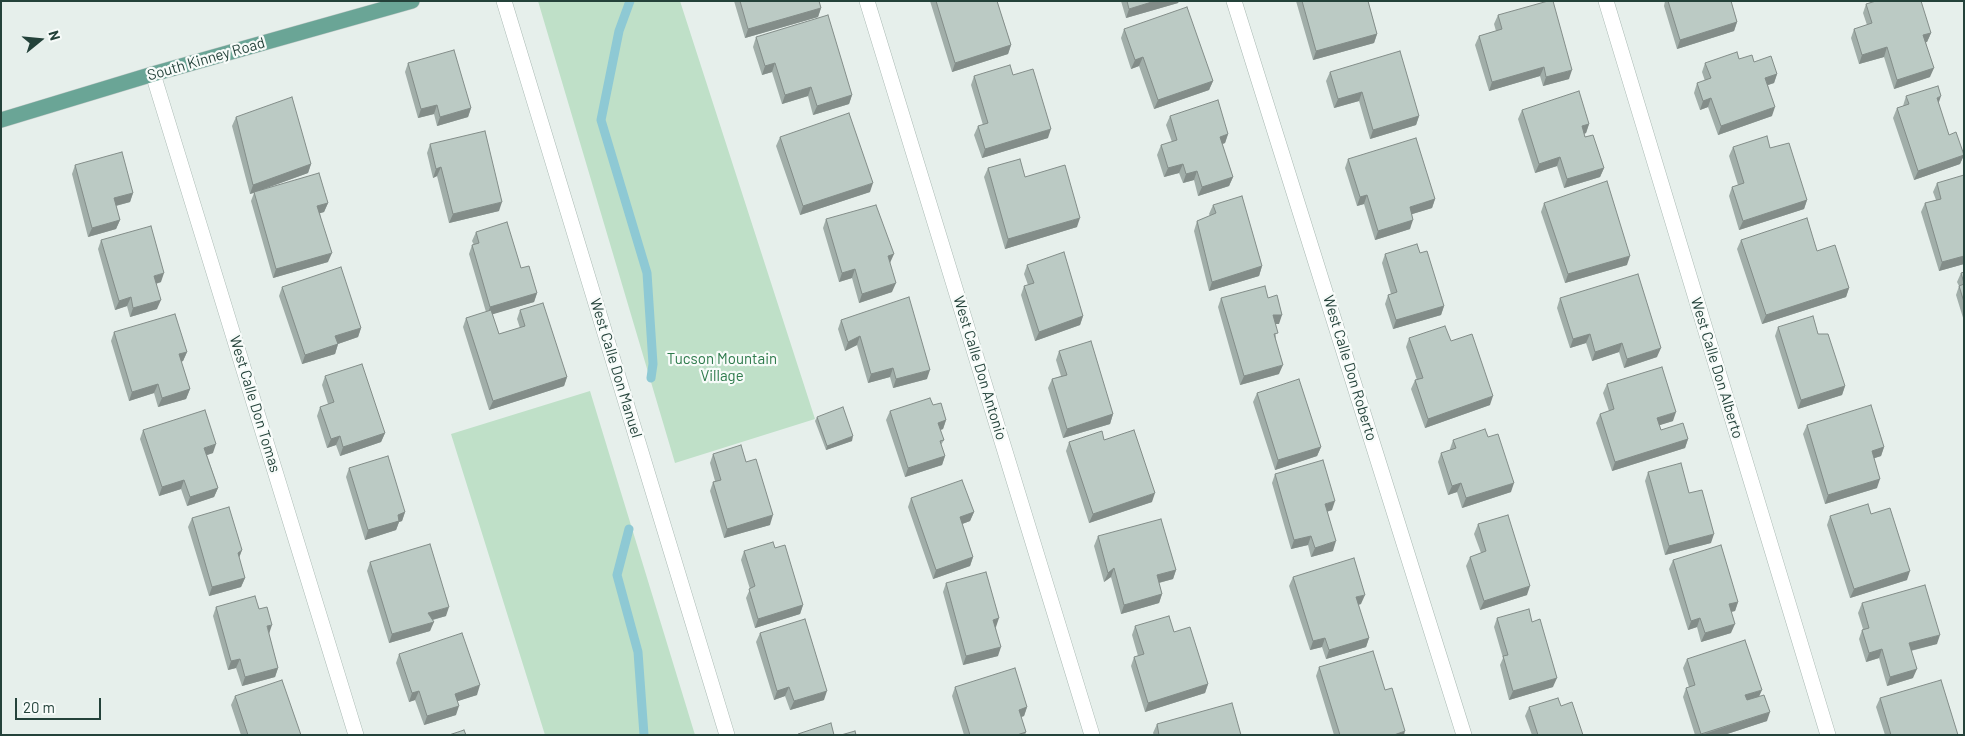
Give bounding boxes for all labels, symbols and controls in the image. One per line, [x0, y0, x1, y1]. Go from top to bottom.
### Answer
north arrow [15, 15, 65, 65]
text: N [45, 29, 64, 42]
street label: South Kinney Road [145, 34, 267, 84]
street label: West Calle Don Roberto [1319, 293, 1381, 443]
street label: West Calle Don Antonio [950, 294, 1010, 442]
street label: West Calle Don Alberto [1687, 295, 1747, 441]
street label: West Calle Don Manuel [586, 296, 646, 440]
street label: West Calle Don Tomas [226, 333, 284, 475]
park label: Tucson Mountain Village [667, 350, 777, 385]
scale bar [18, 688, 104, 720]
text: 20 m [23, 698, 55, 716]

